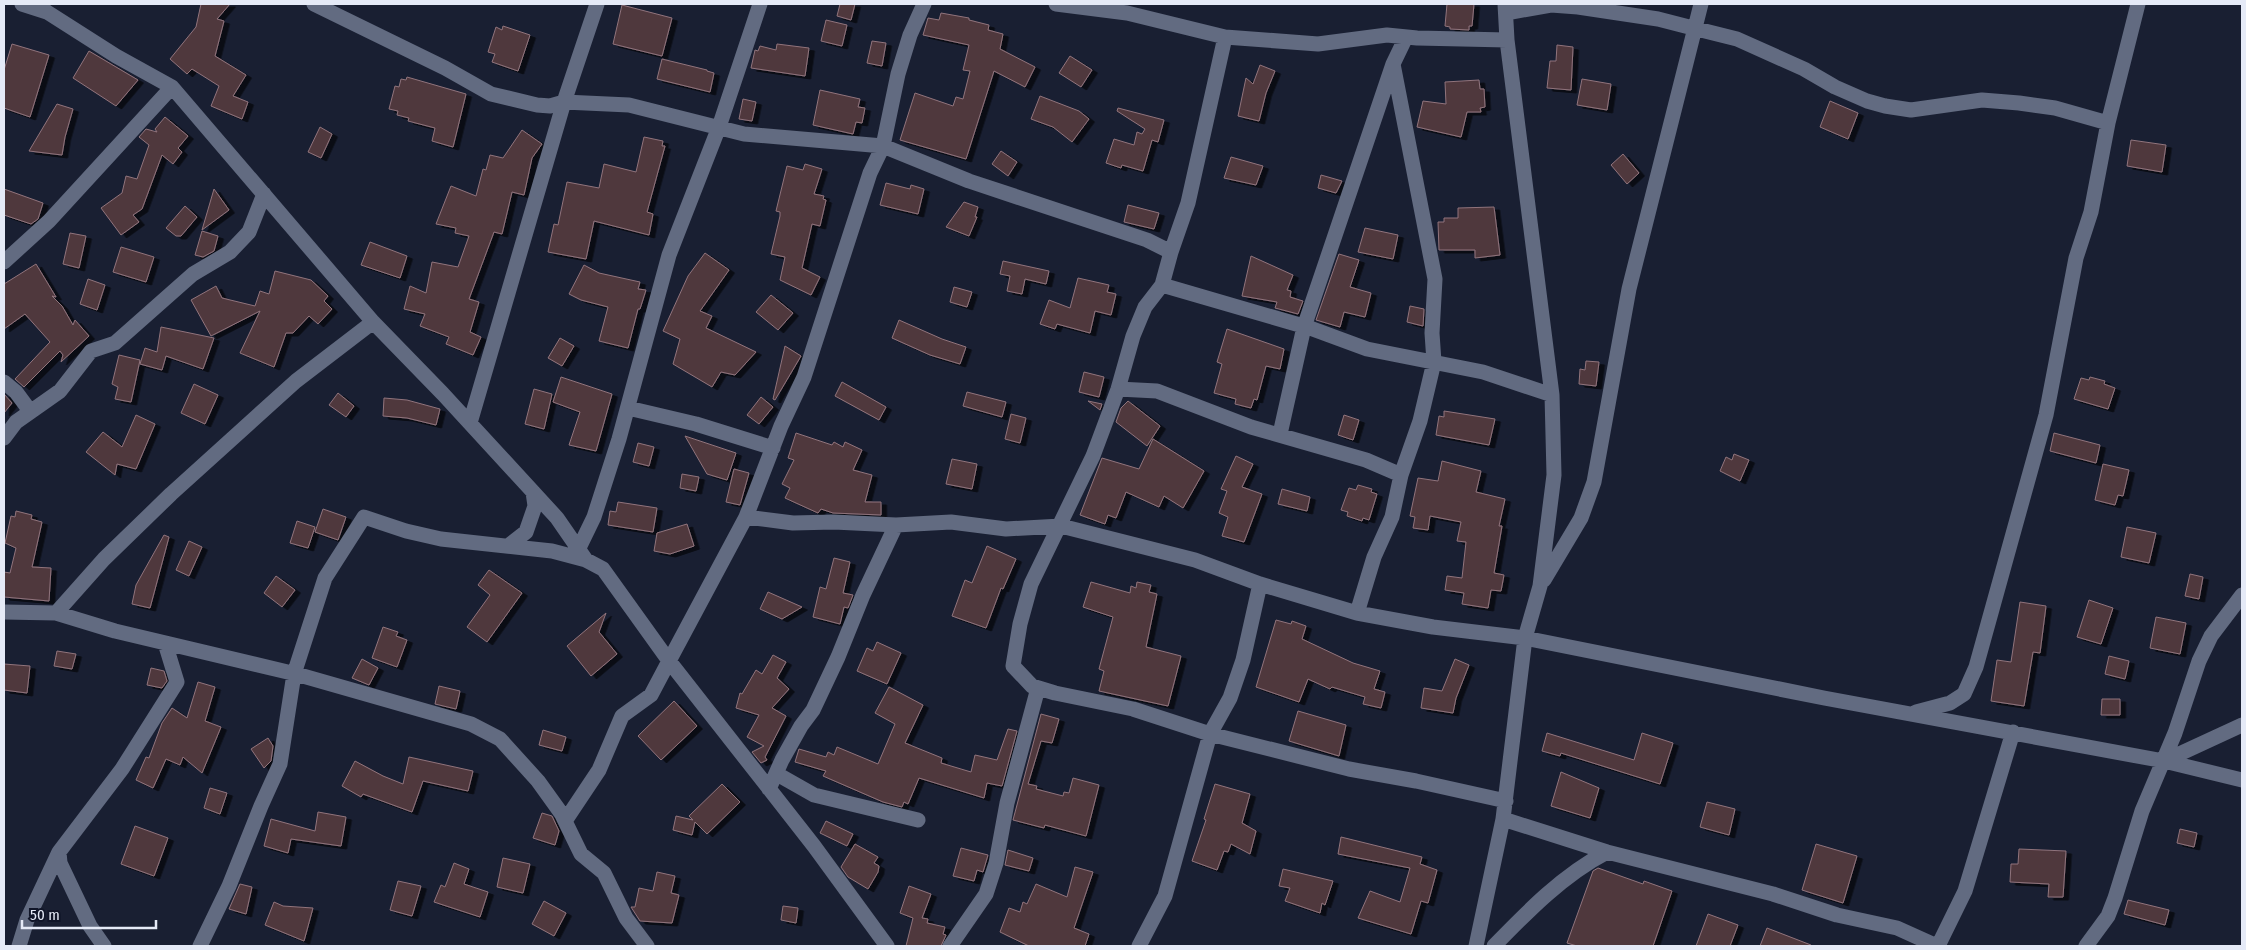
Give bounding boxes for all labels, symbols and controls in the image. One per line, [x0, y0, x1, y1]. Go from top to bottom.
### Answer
scale bar [22, 898, 156, 930]
text: 50 m [30, 906, 60, 924]

